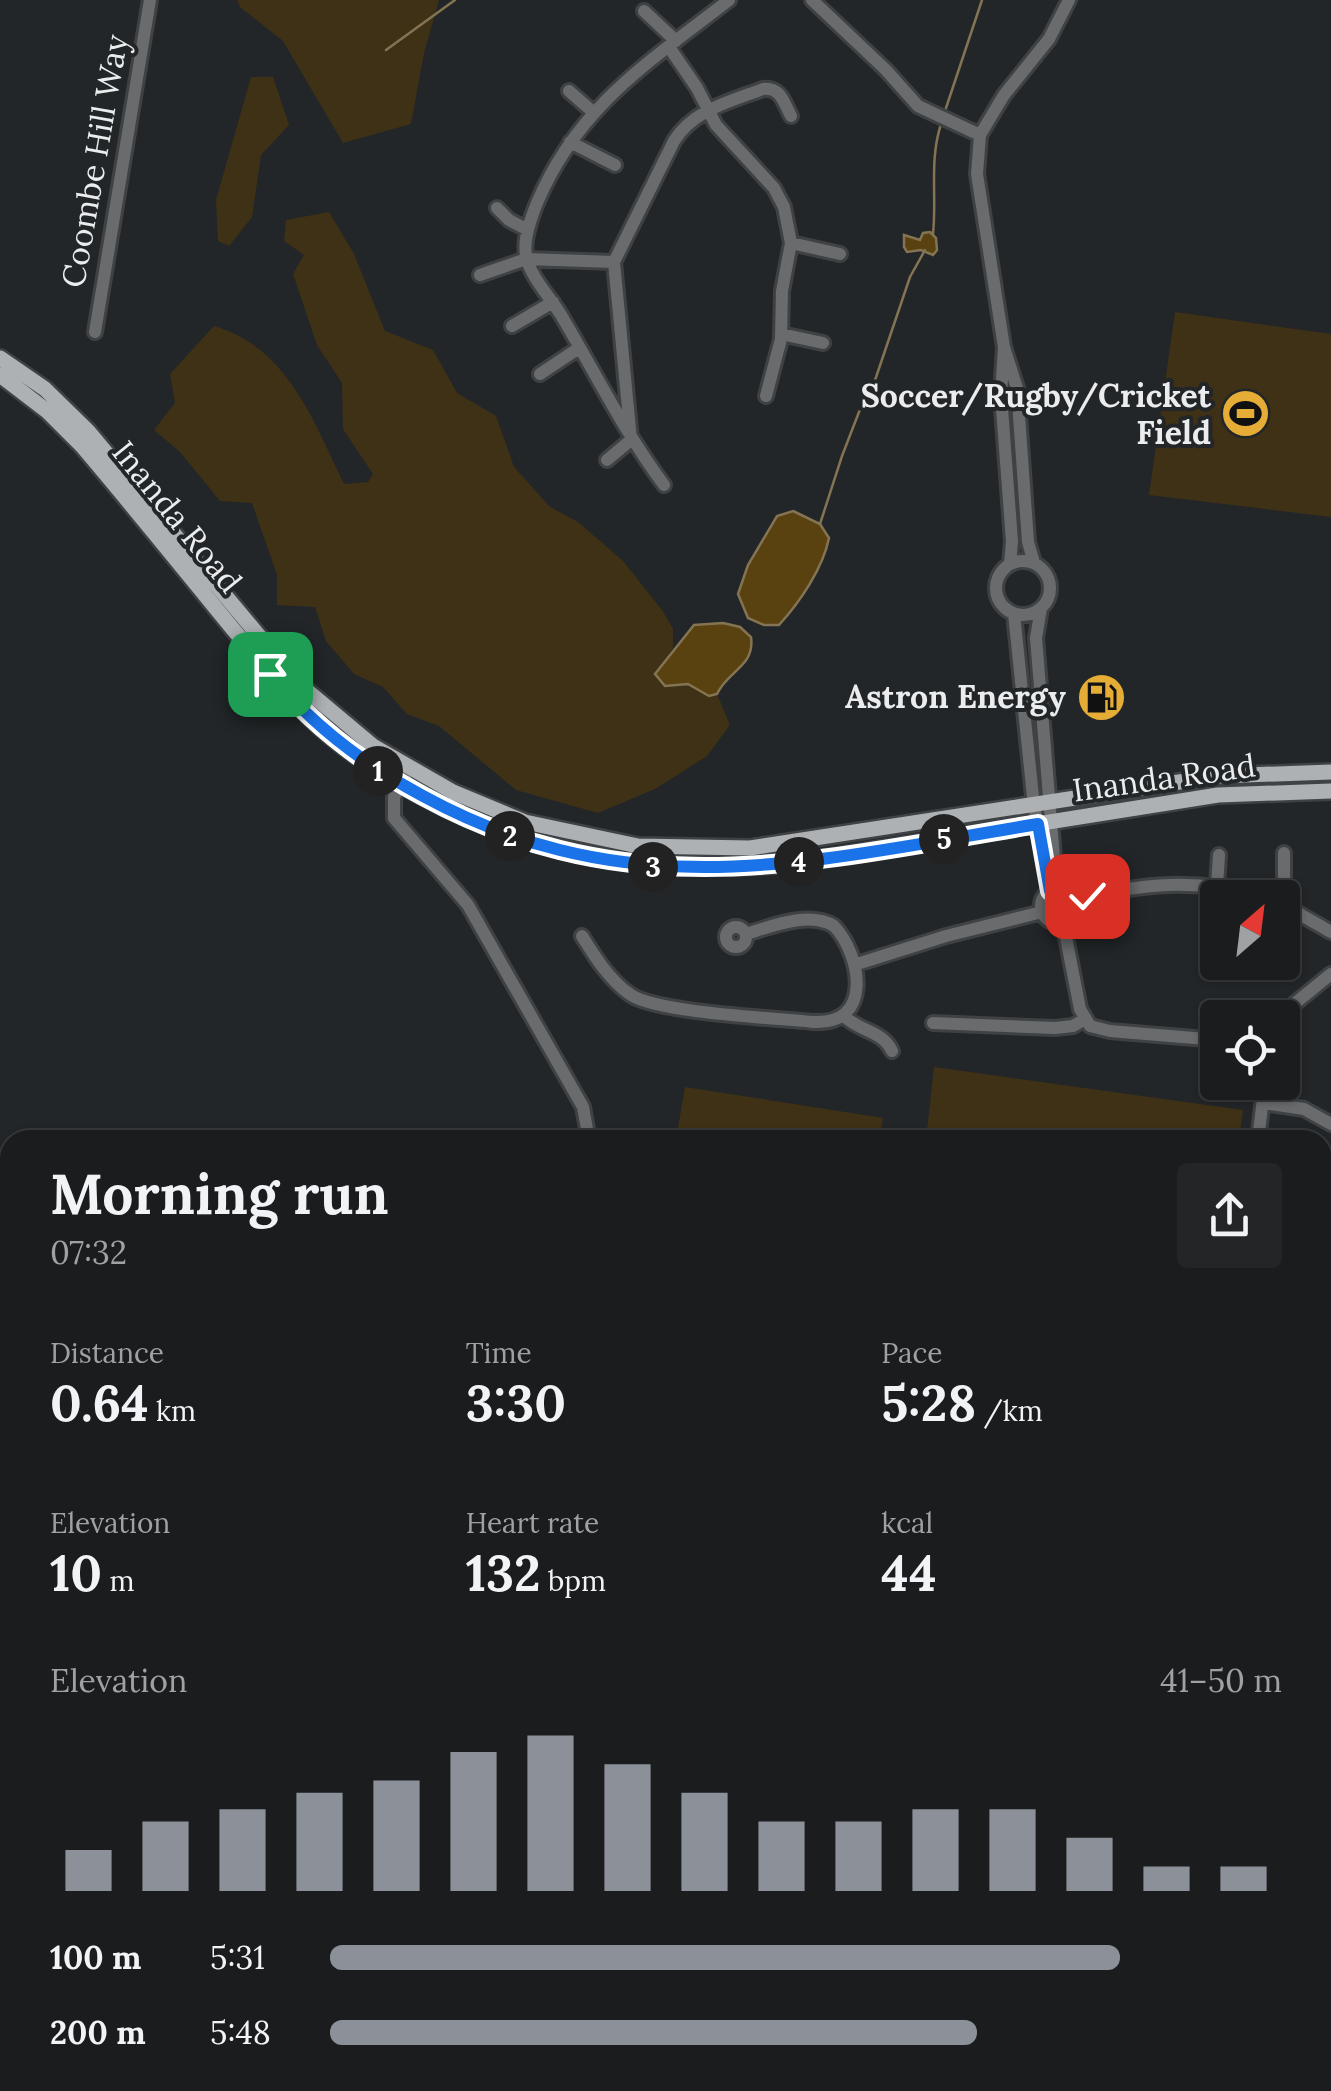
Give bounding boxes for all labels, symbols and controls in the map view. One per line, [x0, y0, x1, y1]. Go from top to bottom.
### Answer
street label: Coombe Hill Way [52, 31, 137, 291]
place label: Soccer/Rugby/Cricket Field [861, 375, 1212, 453]
sports icon: Soccer/Rugby/Cricket Field [1220, 388, 1272, 440]
street label: Inanda Road [104, 432, 251, 601]
pin [228, 632, 313, 717]
icon: arrive [243, 647, 298, 702]
fuel station icon: Astron Energy [1075, 671, 1127, 723]
place label: Astron Energy [845, 676, 1066, 717]
street label: Inanda Road [1070, 744, 1258, 811]
pin: 1 [353, 746, 403, 796]
text: 1 [372, 753, 384, 789]
pin: 2 [485, 811, 535, 861]
pin: 5 [919, 814, 969, 864]
text: 2 [503, 818, 517, 854]
text: 5 [936, 821, 952, 857]
pin: 4 [774, 837, 824, 887]
pin: 3 [628, 842, 678, 892]
text: 4 [791, 844, 807, 880]
text: 3 [645, 849, 661, 885]
pin [1045, 854, 1130, 939]
icon: check [1060, 869, 1115, 924]
north arrow [1200, 880, 1300, 980]
map controls [1200, 880, 1300, 1100]
button: locate [1200, 1000, 1300, 1100]
text: Morning run [50, 1159, 388, 1229]
button: share [1177, 1163, 1282, 1268]
text: 07:32 [50, 1232, 127, 1273]
text: Distance [50, 1335, 164, 1371]
text: Time [466, 1335, 532, 1371]
text: Pace [881, 1335, 942, 1371]
text: 0.64 [50, 1371, 149, 1435]
text: 3:30 [466, 1371, 566, 1435]
text: 5:28 [881, 1371, 976, 1435]
text: km [149, 1393, 196, 1429]
text: /km [976, 1393, 1043, 1429]
text: Elevation [50, 1505, 170, 1541]
text: Heart rate [466, 1505, 599, 1541]
text: kcal [881, 1505, 933, 1541]
text: 10 [50, 1541, 102, 1605]
text: 132 [466, 1541, 541, 1605]
text: 44 [881, 1541, 937, 1605]
text: m [102, 1563, 135, 1599]
text: bpm [541, 1563, 606, 1599]
text: Elevation [50, 1660, 187, 1701]
text: 41–50 m [1160, 1660, 1282, 1701]
text: 100 m [50, 1937, 142, 1978]
text: 5:31 [210, 1937, 265, 1978]
text: 200 m [50, 2012, 146, 2053]
text: 5:48 [210, 2012, 271, 2053]

